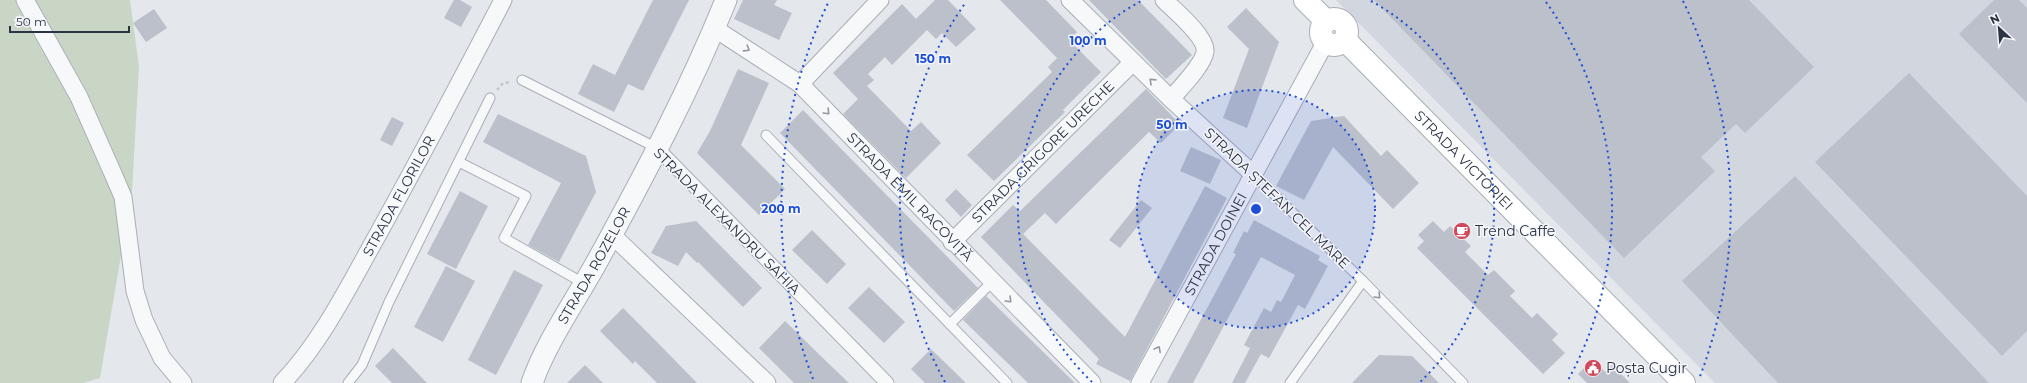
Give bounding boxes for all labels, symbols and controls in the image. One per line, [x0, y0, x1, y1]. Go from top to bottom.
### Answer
scale bar [10, 8, 129, 34]
north arrow [1979, 8, 2019, 48]
text: N [1988, 11, 2002, 27]
text: 50 m [16, 14, 47, 29]
text: 100 m [1070, 33, 1106, 48]
one-way arrow [743, 44, 750, 52]
text: 150 m [915, 51, 951, 66]
street label: STRADA GRIGORE URECHE [968, 77, 1118, 227]
one-way arrow [1149, 78, 1157, 86]
one-way arrow [822, 107, 830, 115]
street label: STRADA VICTORIEI [1411, 107, 1517, 214]
text: 50 m [1156, 117, 1188, 132]
street label: STRADA ȘTEFAN CEL MARE [1200, 124, 1353, 273]
street label: STRADA EMIL RACOVIȚĂ [843, 128, 978, 265]
street label: STRADA FLORILOR [358, 133, 439, 259]
street label: STRADA ALEXANDRU SAHIA [650, 144, 805, 299]
street label: STRADA DOINEI [1180, 190, 1251, 299]
text: 200 m [761, 201, 801, 216]
centre of rings [1249, 202, 1263, 216]
street label: STRADA ROZELOR [553, 204, 634, 327]
cafe icon: Trend Caffe [1452, 221, 1472, 241]
place label: Trend Caffe [1475, 222, 1555, 240]
one-way arrow [1373, 291, 1381, 299]
one-way arrow [1004, 295, 1012, 302]
one-way arrow [1154, 346, 1161, 353]
public building icon: Poșta Cugir [1583, 358, 1603, 378]
place label: Poșta Cugir [1606, 359, 1687, 378]

